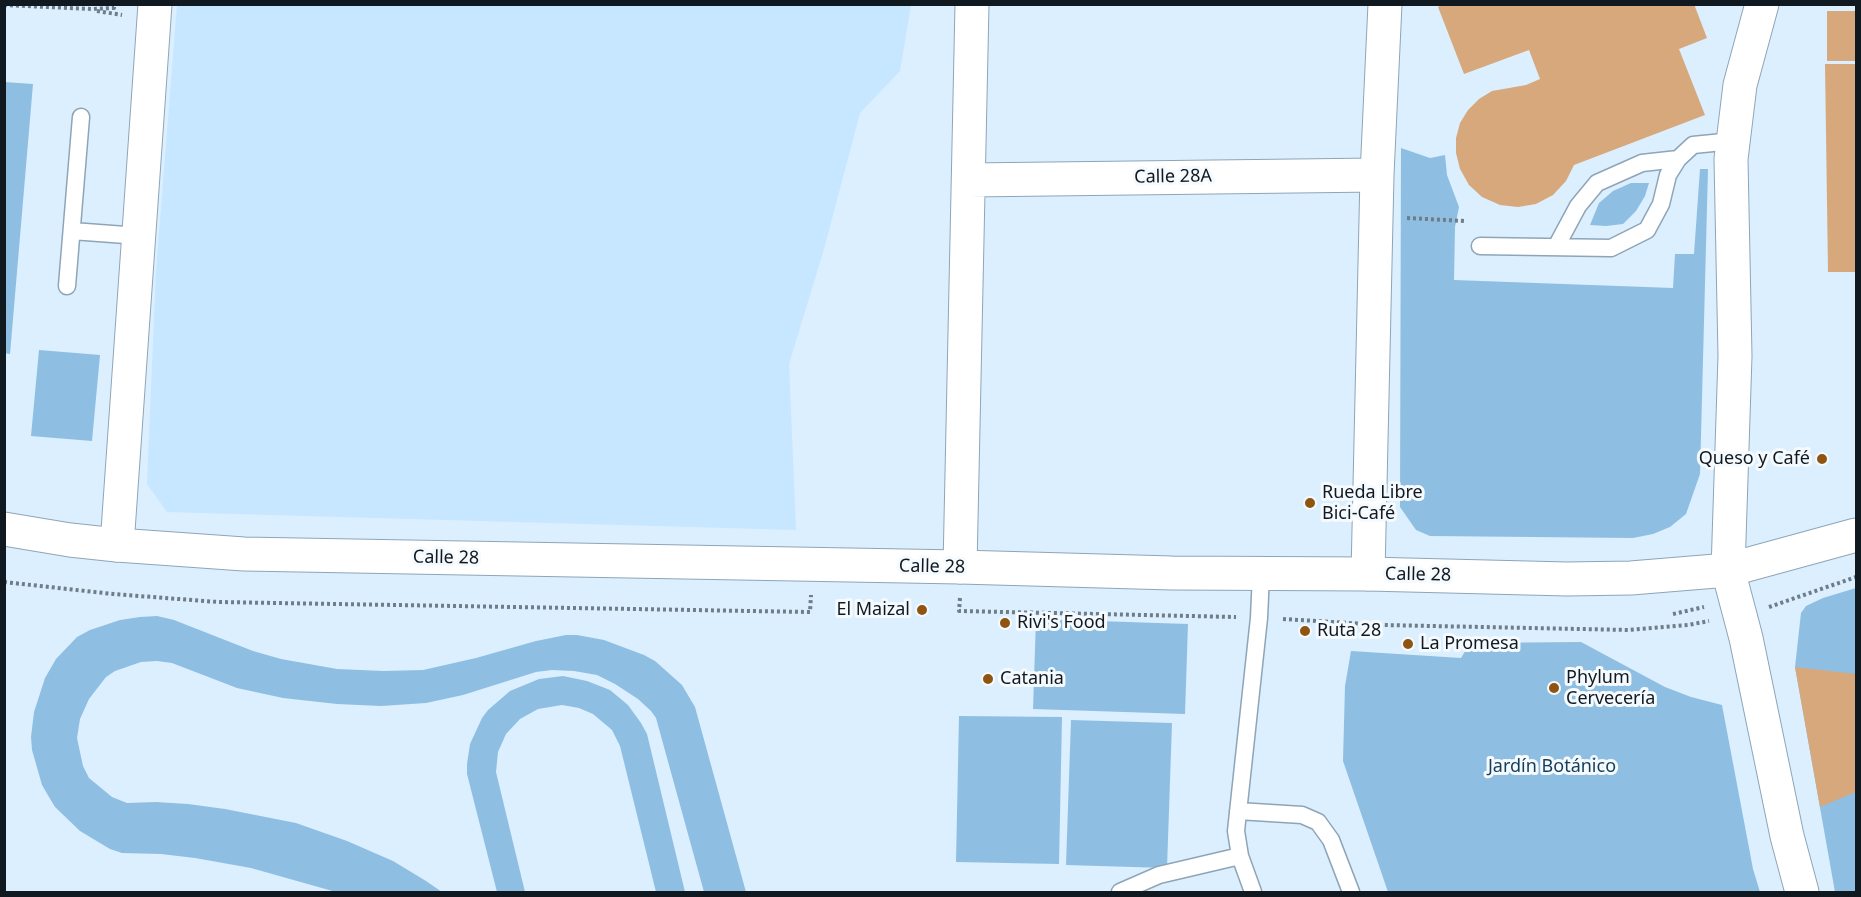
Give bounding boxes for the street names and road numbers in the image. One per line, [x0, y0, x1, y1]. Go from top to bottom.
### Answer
street label: Calle 28A [1134, 166, 1212, 188]
street label: Calle 28 [413, 547, 479, 569]
street label: Calle 28 [899, 556, 965, 578]
street label: Calle 28 [1385, 564, 1451, 586]

